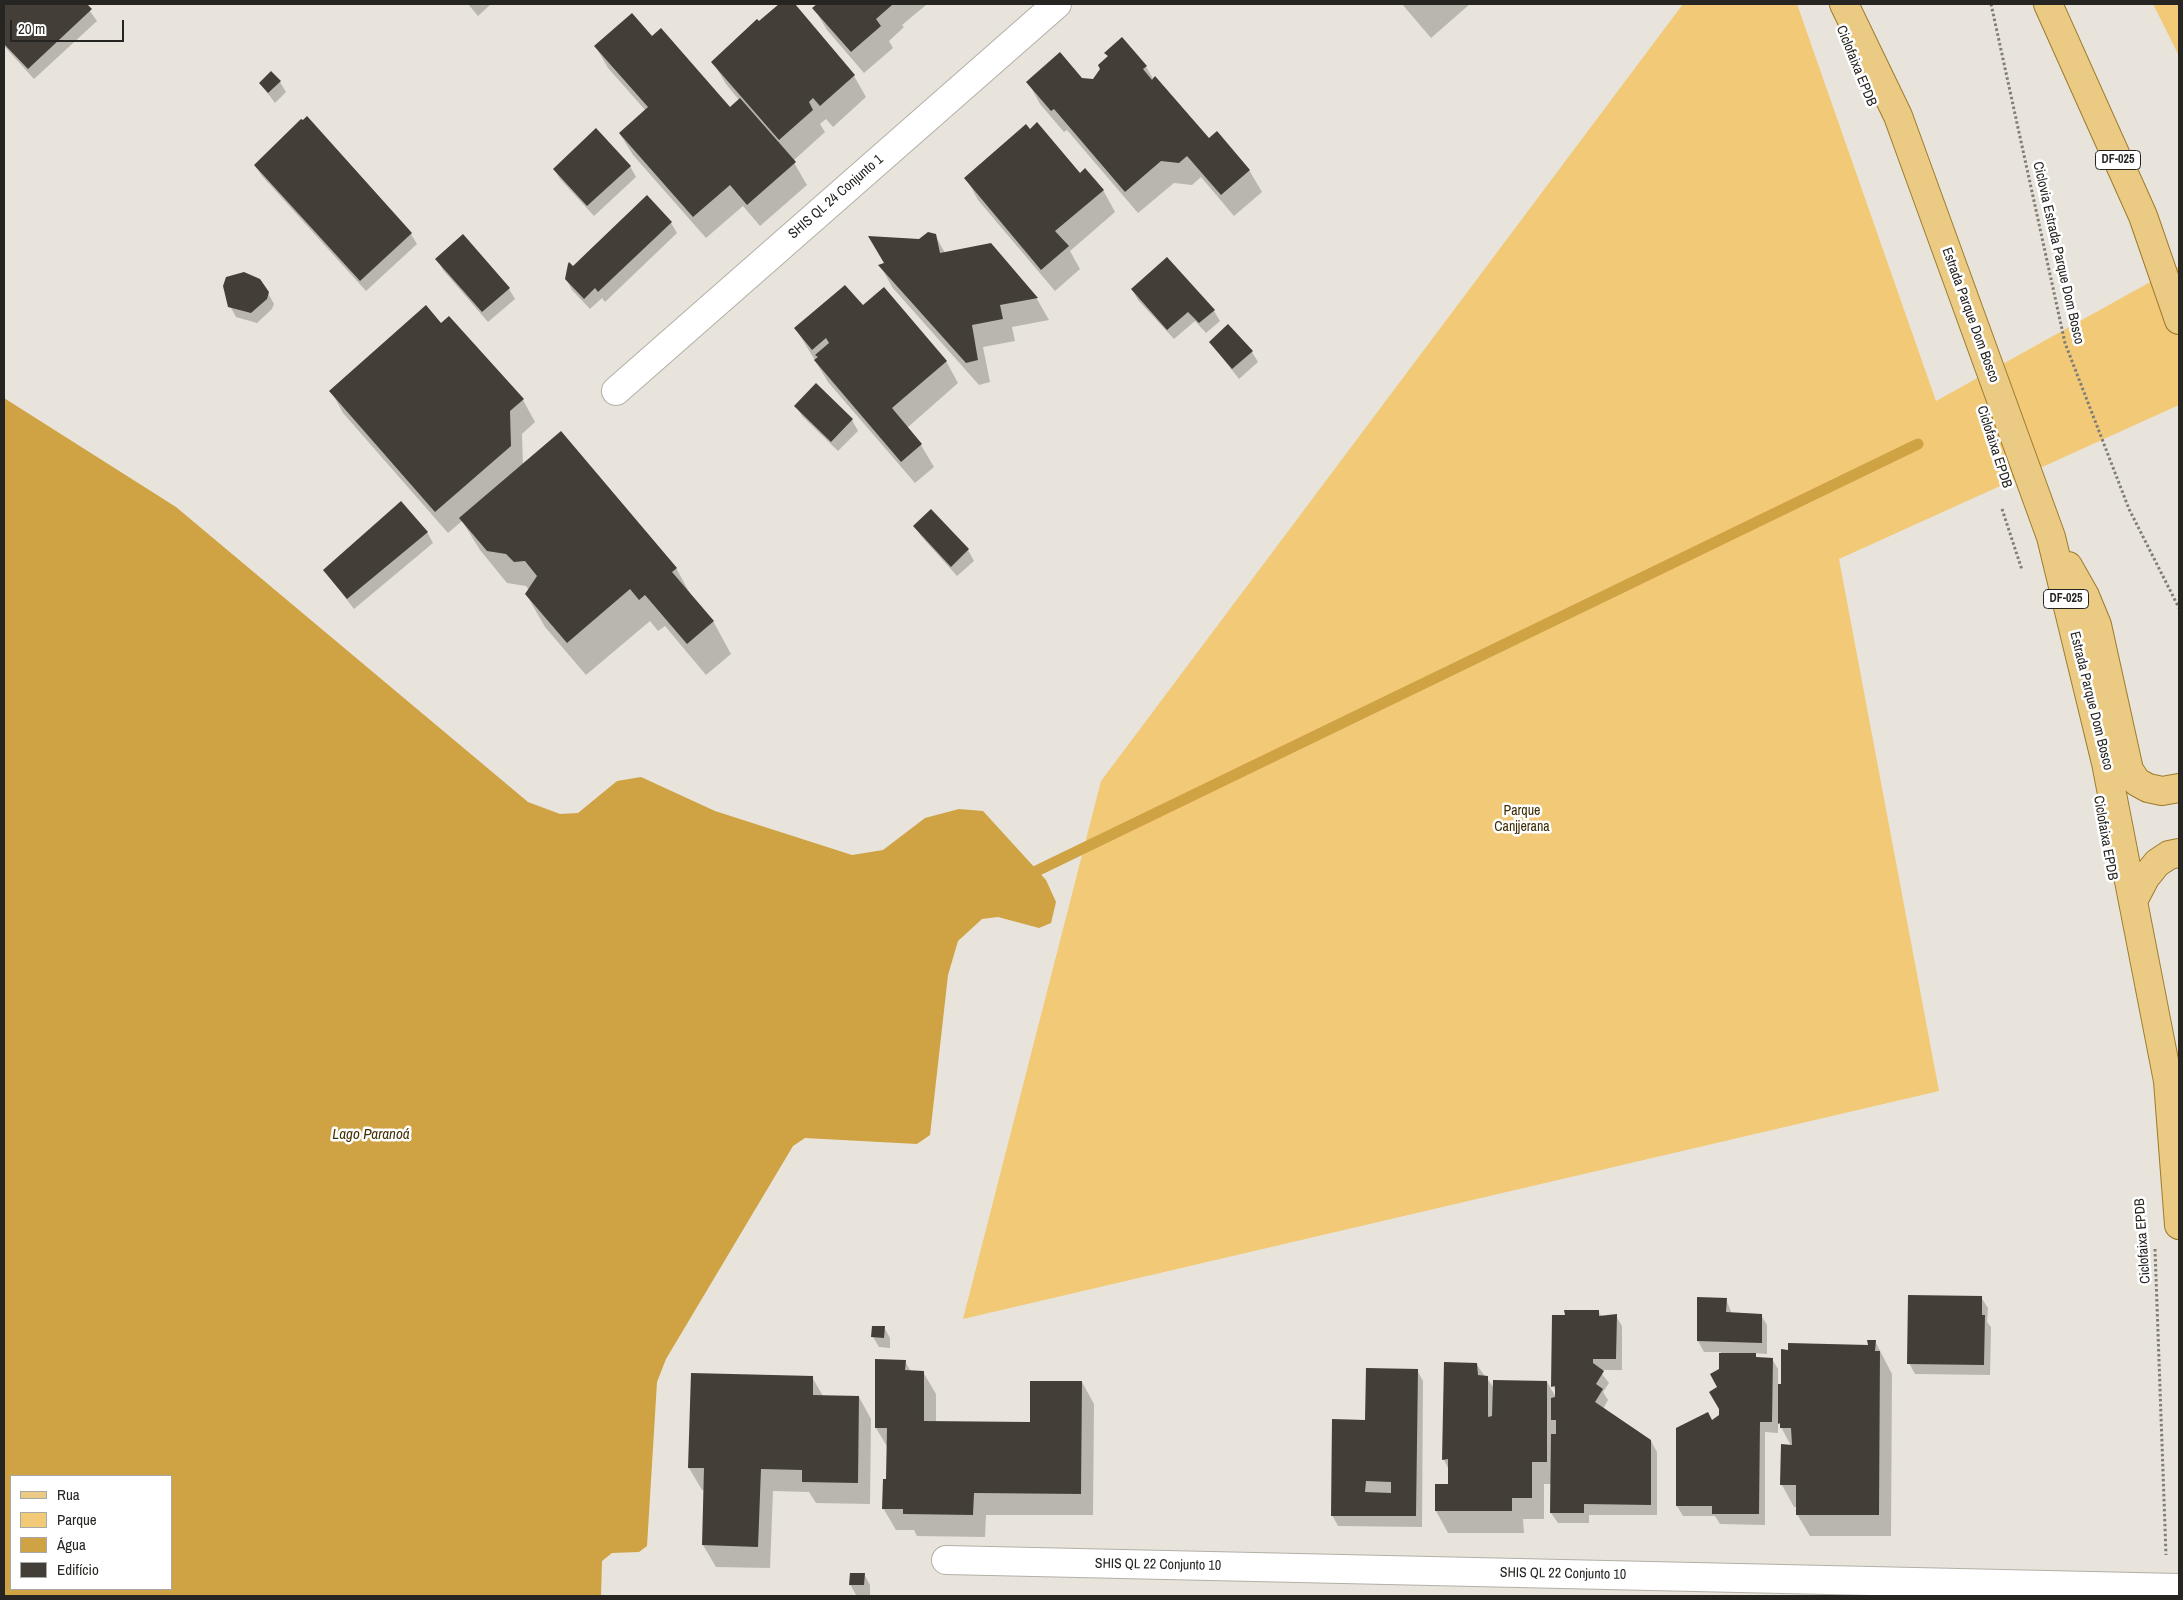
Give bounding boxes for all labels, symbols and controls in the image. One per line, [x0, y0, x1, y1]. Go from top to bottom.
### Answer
scale bar [12, 10, 126, 42]
text: 20 m [18, 18, 45, 39]
street label: Ciclofaixa EPDB [1832, 23, 1880, 109]
road number: DF-025 [2096, 150, 2140, 170]
street label: SHIS QL 24 Conjunto 1 [785, 151, 887, 243]
street label: Ciclovia Estrada Parque Dom Bosco [2029, 160, 2087, 346]
street label: Estrada Parque Dom Bosco [1938, 245, 2002, 385]
street label: Ciclofaixa EPDB [1973, 404, 2015, 490]
road number: DF-025 [2044, 590, 2088, 608]
street label: Estrada Parque Dom Bosco [2066, 630, 2116, 772]
street label: Ciclofaixa EPDB [2089, 794, 2121, 882]
park label: Parque Canjjerana [1494, 803, 1550, 836]
water label: Lago Paranoá [332, 1126, 410, 1144]
street label: Ciclofaixa EPDB [2132, 1198, 2154, 1284]
legend [10, 1475, 172, 1590]
text: Rua [57, 1484, 80, 1505]
text: Parque [57, 1509, 97, 1530]
text: Água [57, 1534, 86, 1555]
street label: SHIS QL 22 Conjunto 10 [1095, 1555, 1221, 1575]
text: Edifício [57, 1559, 99, 1580]
street label: SHIS QL 22 Conjunto 10 [1500, 1564, 1626, 1584]

